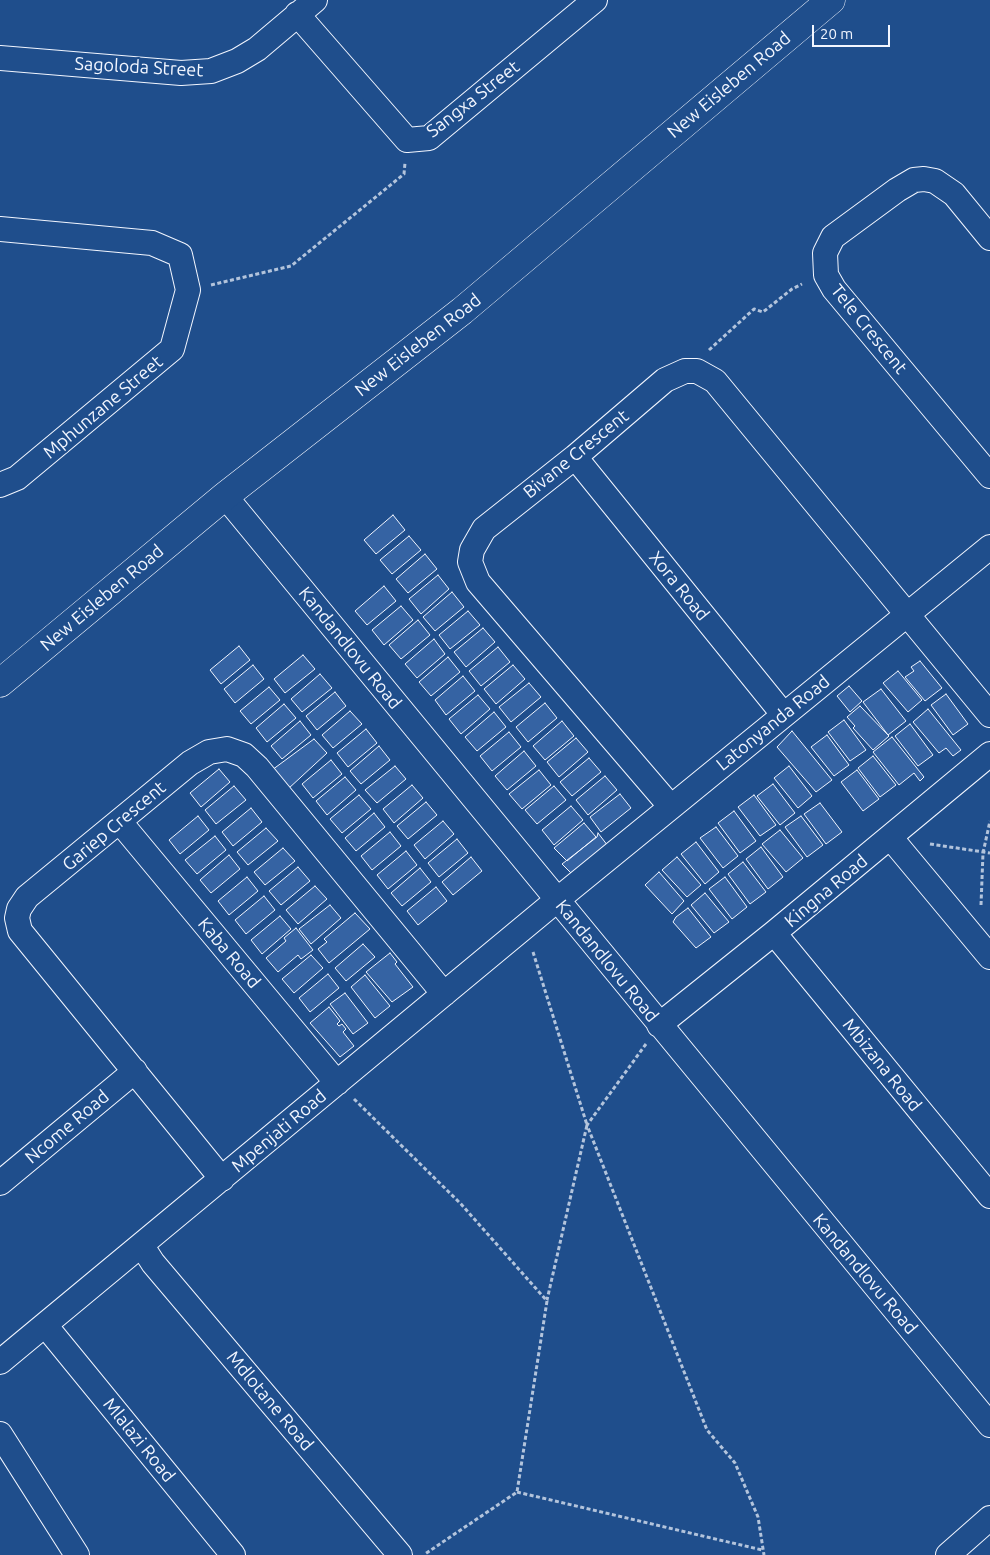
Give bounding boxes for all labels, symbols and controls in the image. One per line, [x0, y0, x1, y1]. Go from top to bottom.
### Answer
scale bar [815, 15, 892, 47]
text: 20 m [820, 25, 853, 42]
street label: New Eisleben Road [663, 27, 795, 143]
street label: Sagoloda Street [74, 53, 204, 81]
street label: Sangxa Street [422, 56, 524, 142]
street label: Tele Crescent [826, 280, 912, 378]
street label: New Eisleben Road [351, 289, 485, 401]
street label: Mphunzane Street [39, 351, 167, 463]
street label: Bivane Crescent [519, 405, 633, 503]
street label: New Eisleben Road [36, 540, 168, 656]
street label: Xora Road [644, 547, 714, 625]
street label: Kandandlovu Road [294, 583, 406, 713]
street label: Latonyanda Road [712, 671, 834, 775]
street label: Gariep Crescent [58, 777, 170, 875]
street label: Kingna Road [780, 850, 872, 932]
street label: Kandandlovu Road [551, 896, 663, 1026]
street label: Kaba Road [193, 913, 265, 993]
street label: Mbizana Road [838, 1014, 926, 1116]
street label: Mpenjati Road [227, 1085, 331, 1177]
street label: Ncome Road [21, 1086, 113, 1168]
street label: Kandandlovu Road [808, 1209, 922, 1339]
street label: Mdlotane Road [222, 1347, 318, 1455]
street label: Mlalazi Road [99, 1394, 179, 1486]

